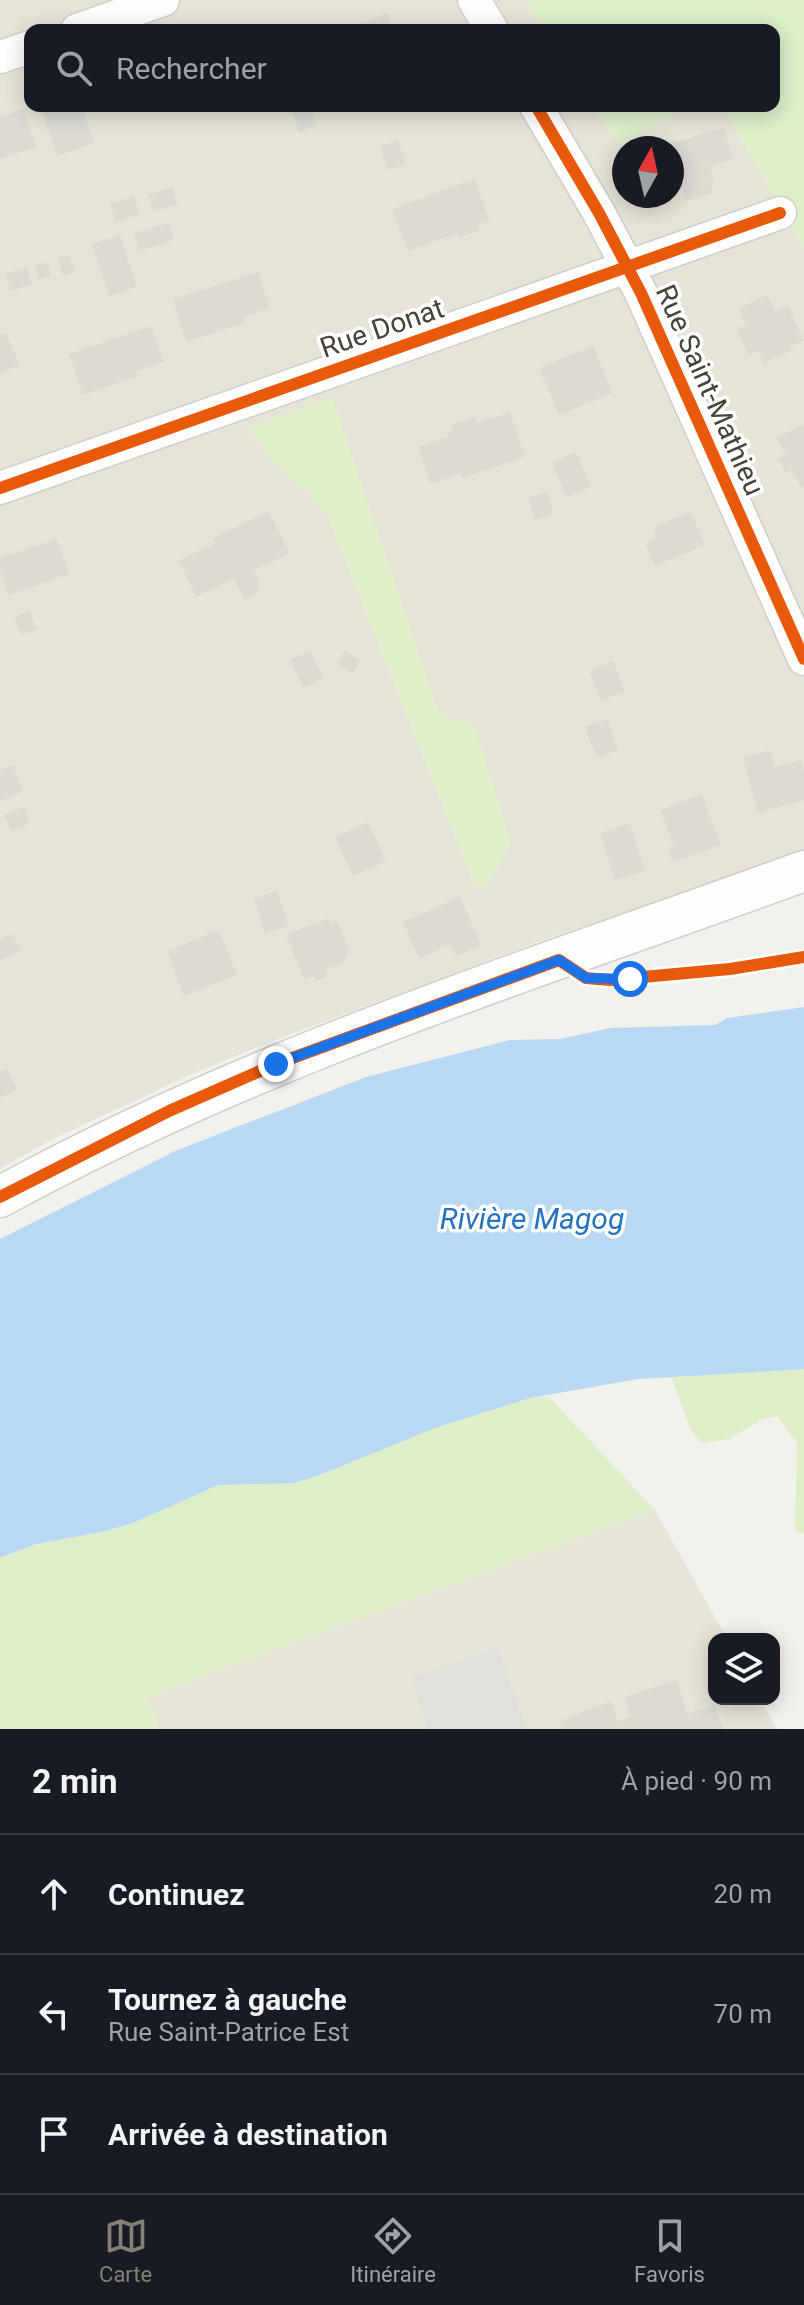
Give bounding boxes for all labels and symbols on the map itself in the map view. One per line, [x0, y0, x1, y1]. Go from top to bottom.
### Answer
north arrow [612, 136, 684, 208]
street label: Rue Saint-Mathieu [649, 280, 771, 500]
street label: Rue Donat [316, 291, 448, 365]
route start [612, 961, 648, 997]
route end [258, 1046, 294, 1082]
water label: Rivière Magog [440, 1201, 624, 1236]

